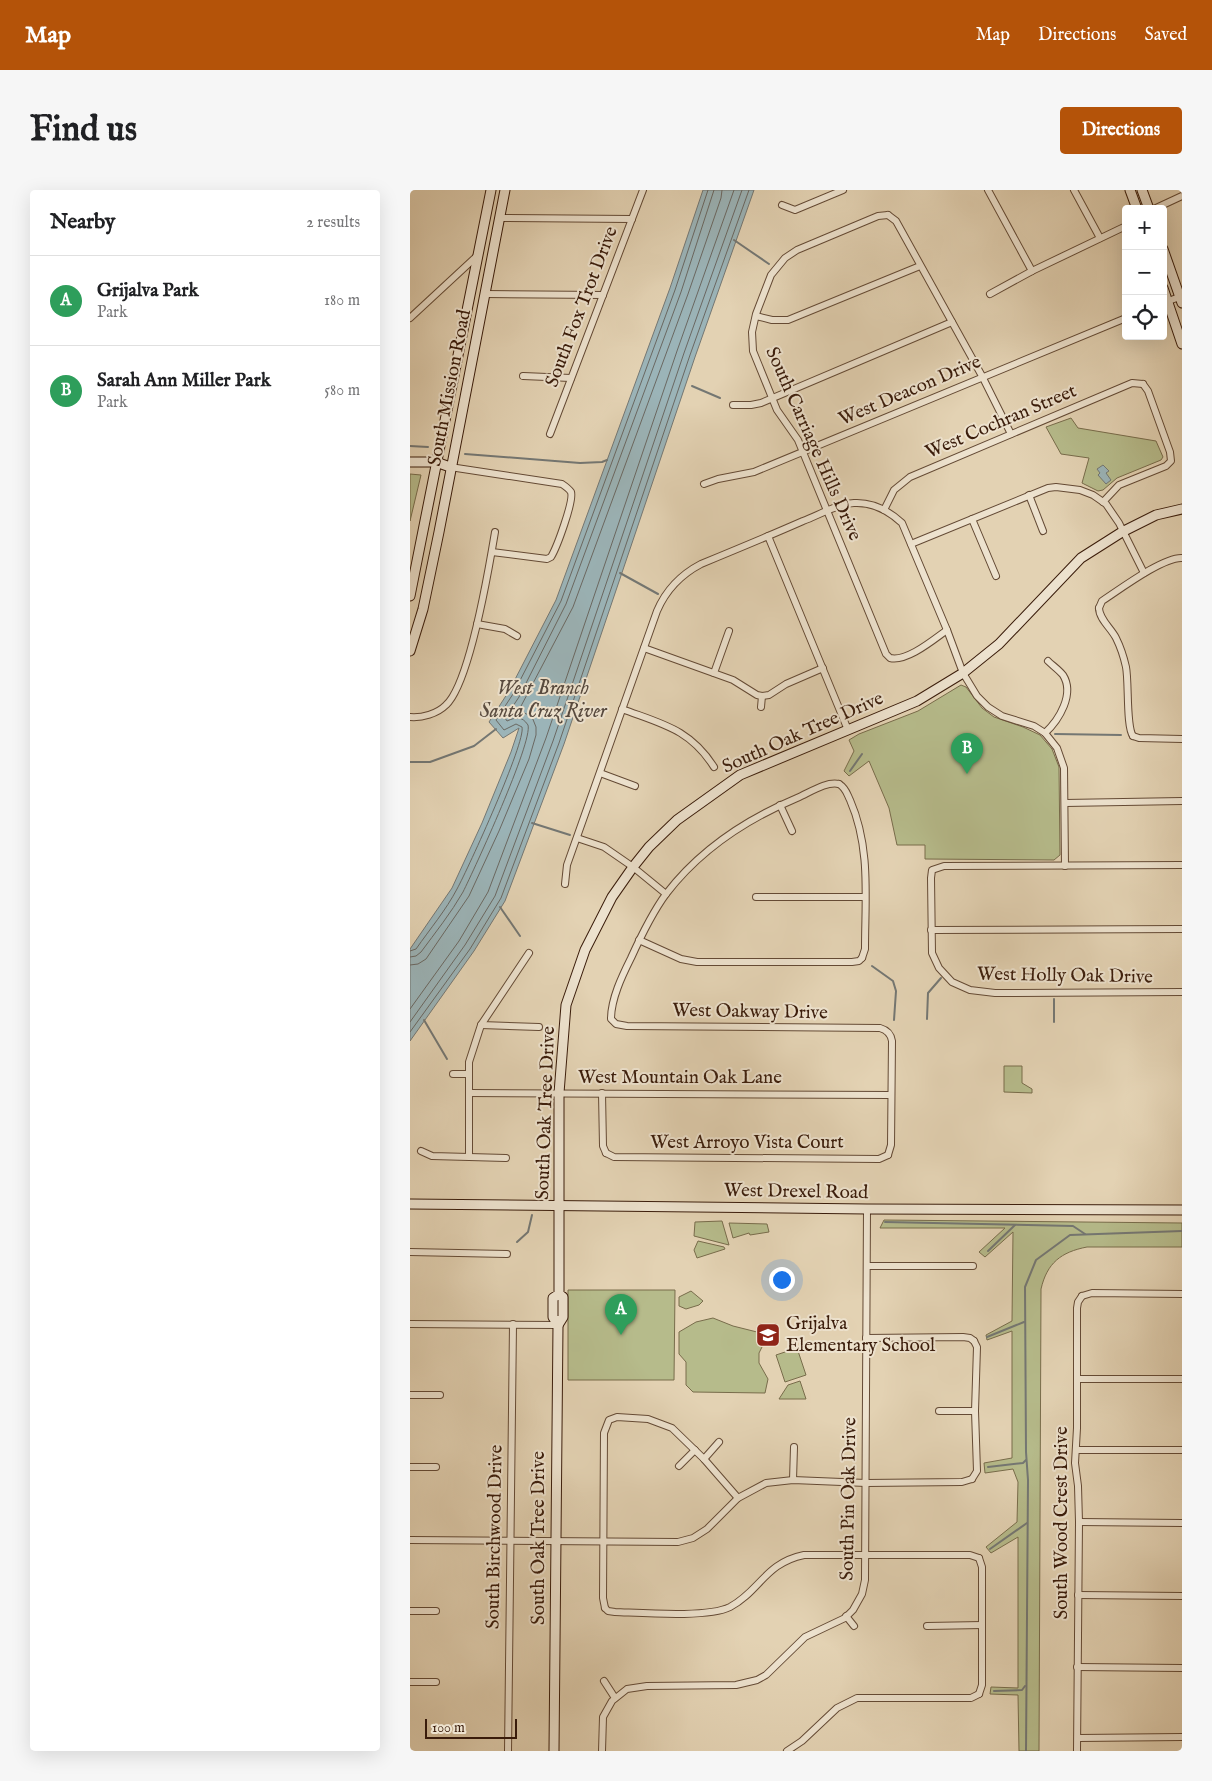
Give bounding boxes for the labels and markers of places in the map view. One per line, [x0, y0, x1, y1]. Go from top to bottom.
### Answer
pin: B [951, 733, 983, 774]
pin: A [605, 1294, 637, 1335]
place label: Grijalva Elementary School [786, 1312, 936, 1358]
school or university icon: Grijalva Elementary School [755, 1322, 781, 1348]

